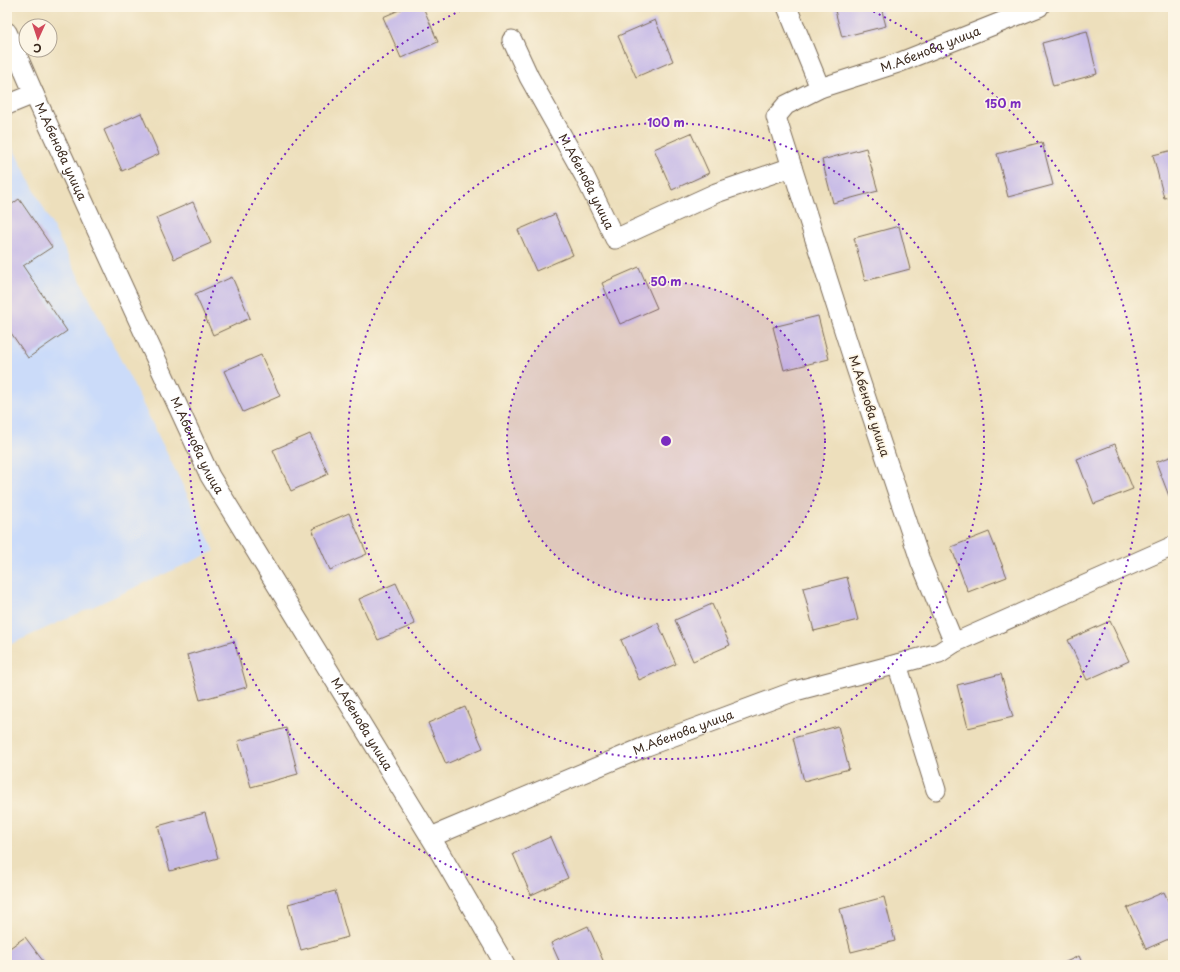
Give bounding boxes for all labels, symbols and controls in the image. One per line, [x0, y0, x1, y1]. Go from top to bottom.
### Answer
north arrow [18, 18, 58, 58]
street label: М.Абенова улица [878, 21, 983, 76]
text: С [33, 40, 42, 57]
text: 150 m [985, 94, 1021, 112]
street label: М.Абенова улица [31, 99, 92, 203]
text: 100 m [647, 113, 685, 131]
street label: М.Абенова улица [554, 130, 619, 233]
text: 50 m [650, 272, 682, 290]
street label: М.Абенова улица [845, 353, 895, 459]
street label: М.Абенова улица [167, 394, 229, 497]
centre of rings [659, 434, 673, 448]
street label: М.Абенова улица [327, 674, 398, 774]
street label: М.Абенова улица [630, 705, 736, 759]

